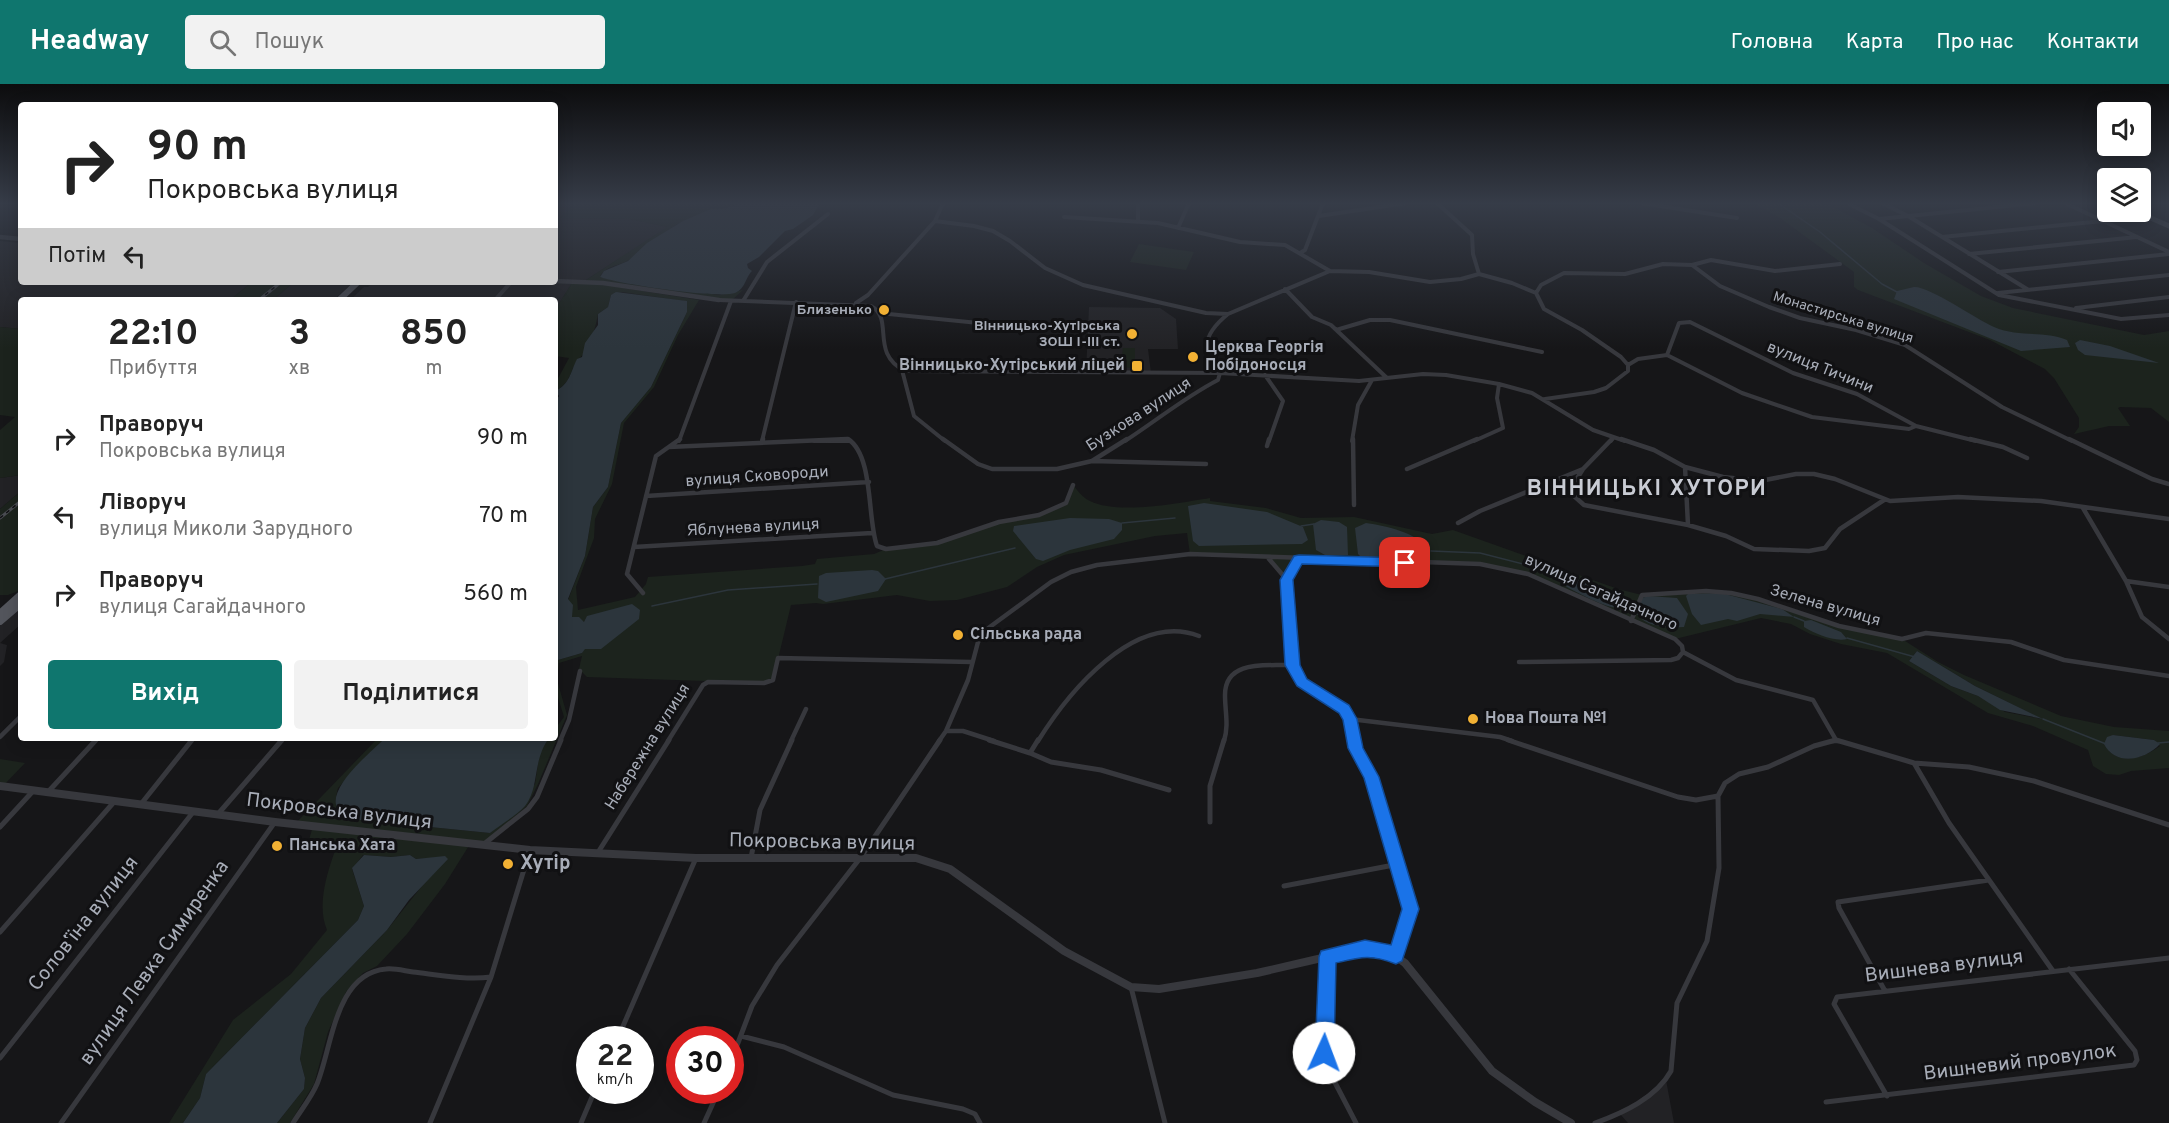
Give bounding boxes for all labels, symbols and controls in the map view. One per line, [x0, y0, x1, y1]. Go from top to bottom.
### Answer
search box [185, 15, 605, 69]
text: Headway [30, 24, 149, 60]
icon: search [206, 26, 239, 59]
text: Пошук [254, 29, 324, 56]
text: Головна [1731, 29, 1813, 56]
text: Карта [1846, 29, 1903, 56]
text: Про нас [1936, 29, 2014, 56]
text: Контакти [2047, 29, 2139, 56]
map controls [2097, 102, 2151, 222]
button: sound [2097, 102, 2151, 156]
text: 90 m [147, 122, 248, 175]
icon: right [48, 126, 126, 204]
button: layers [2097, 168, 2151, 222]
text: Покровська вулиця [147, 174, 399, 208]
icon: left [118, 240, 151, 273]
text: Потім [48, 243, 106, 270]
street label: Монастирська вулиця [1771, 289, 1915, 347]
place label: Близенько [797, 302, 872, 319]
marker: Близенько [877, 303, 891, 317]
text: 22:10 [108, 312, 199, 358]
text: 3 [288, 312, 310, 358]
text: 850 [400, 312, 468, 358]
place label: Вінницько-Хутірська ЗОШ І-ІІІ ст. [974, 318, 1120, 351]
marker: Вінницько-Хутірська ЗОШ І-ІІІ ст. [1125, 327, 1139, 341]
place label: Церква Георгія Побідоносця [1205, 338, 1324, 376]
street label: вулиця Тичини [1764, 338, 1876, 398]
marker: Церква Георгія Побідоносця [1186, 350, 1200, 364]
text: Прибуття [109, 356, 198, 382]
text: хв [288, 356, 310, 382]
text: m [426, 356, 442, 382]
place label: Вінницько-Хутірський ліцей [899, 356, 1125, 376]
marker: Вінницько-Хутірський ліцей [1130, 359, 1144, 373]
street label: Бузкова вулиця [1083, 374, 1195, 456]
text: Праворуч [99, 412, 204, 439]
icon: right [48, 422, 81, 455]
text: 90 m [477, 425, 528, 452]
text: Покровська вулиця [99, 439, 286, 465]
street label: вулиця Сковороди [685, 462, 829, 492]
district label: ВІННИЦЬКІ ХУТОРИ [1527, 476, 1767, 503]
text: Ліворуч [99, 490, 187, 517]
icon: left [48, 500, 81, 533]
text: 70 m [479, 503, 528, 530]
street label: Яблунева вулиця [686, 515, 820, 541]
text: вулиця Миколи Зарудного [99, 517, 353, 543]
pin [1379, 537, 1430, 588]
icon: arrive [1388, 546, 1421, 579]
street label: вулиця Сагайдачного [1521, 550, 1681, 636]
text: Праворуч [99, 568, 204, 595]
icon: right [48, 578, 81, 611]
text: 560 m [463, 581, 528, 608]
street label: Зелена вулиця [1767, 581, 1883, 631]
text: вулиця Сагайдачного [99, 595, 306, 621]
place label: Сільська рада [970, 625, 1082, 645]
marker: Сільська рада [951, 628, 965, 642]
button: Вихід [48, 660, 282, 729]
button: Поділитися [294, 660, 528, 729]
street label: Набережна вулиця [601, 680, 695, 814]
place label: Нова Пошта №1 [1485, 709, 1607, 729]
marker: Нова Пошта №1 [1466, 712, 1480, 726]
street label: Покровська вулиця [245, 788, 433, 836]
street label: Покровська вулиця [729, 828, 915, 858]
place label: Панська Хата [289, 836, 395, 856]
marker: Панська Хата [270, 839, 284, 853]
street label: Соловʼїна вулиця [23, 851, 145, 997]
place label: Хутір [520, 851, 571, 877]
street label: вулиця Левка Симиренка [74, 856, 236, 1070]
marker: Хутір [501, 857, 515, 871]
street label: Вишнева вулиця [1863, 944, 2025, 990]
position arrow [1292, 1021, 1356, 1085]
speed limit sign: 30 [666, 1026, 744, 1104]
street label: Вишневий провулок [1922, 1038, 2118, 1088]
text: 22 [597, 1039, 633, 1076]
text: km/h [597, 1071, 633, 1090]

